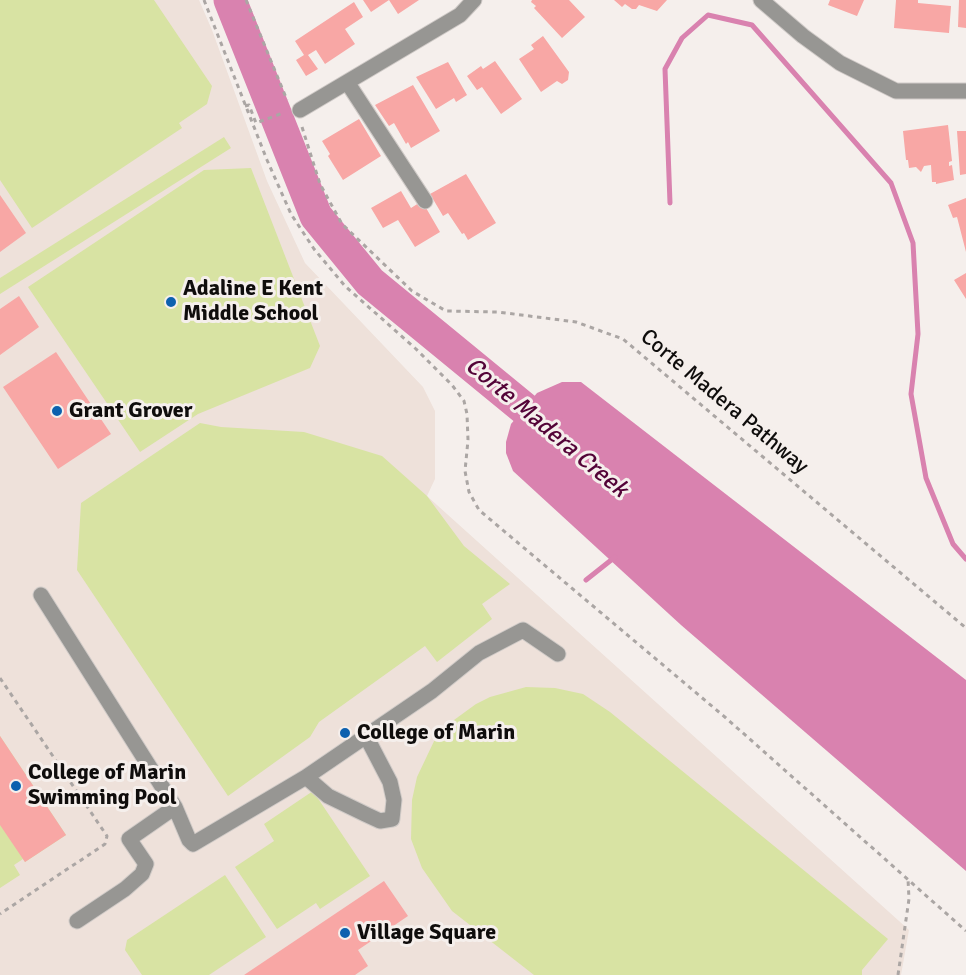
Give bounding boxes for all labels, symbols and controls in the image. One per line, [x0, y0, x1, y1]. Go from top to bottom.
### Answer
place label: Adaline E Kent Middle School [183, 276, 323, 328]
marker: Adaline E Kent Middle School [164, 295, 178, 309]
street label: Corte Madera Pathway [635, 324, 813, 480]
water label: Corte Madera Creek [459, 352, 633, 504]
place label: Grant Grover [69, 398, 192, 424]
marker: Grant Grover [50, 404, 64, 418]
place label: College of Marin [357, 720, 515, 746]
marker: College of Marin [338, 726, 352, 740]
place label: College of Marin Swimming Pool [28, 760, 186, 812]
marker: College of Marin Swimming Pool [9, 779, 23, 793]
place label: Village Square [357, 920, 496, 946]
marker: Village Square [338, 926, 352, 940]

